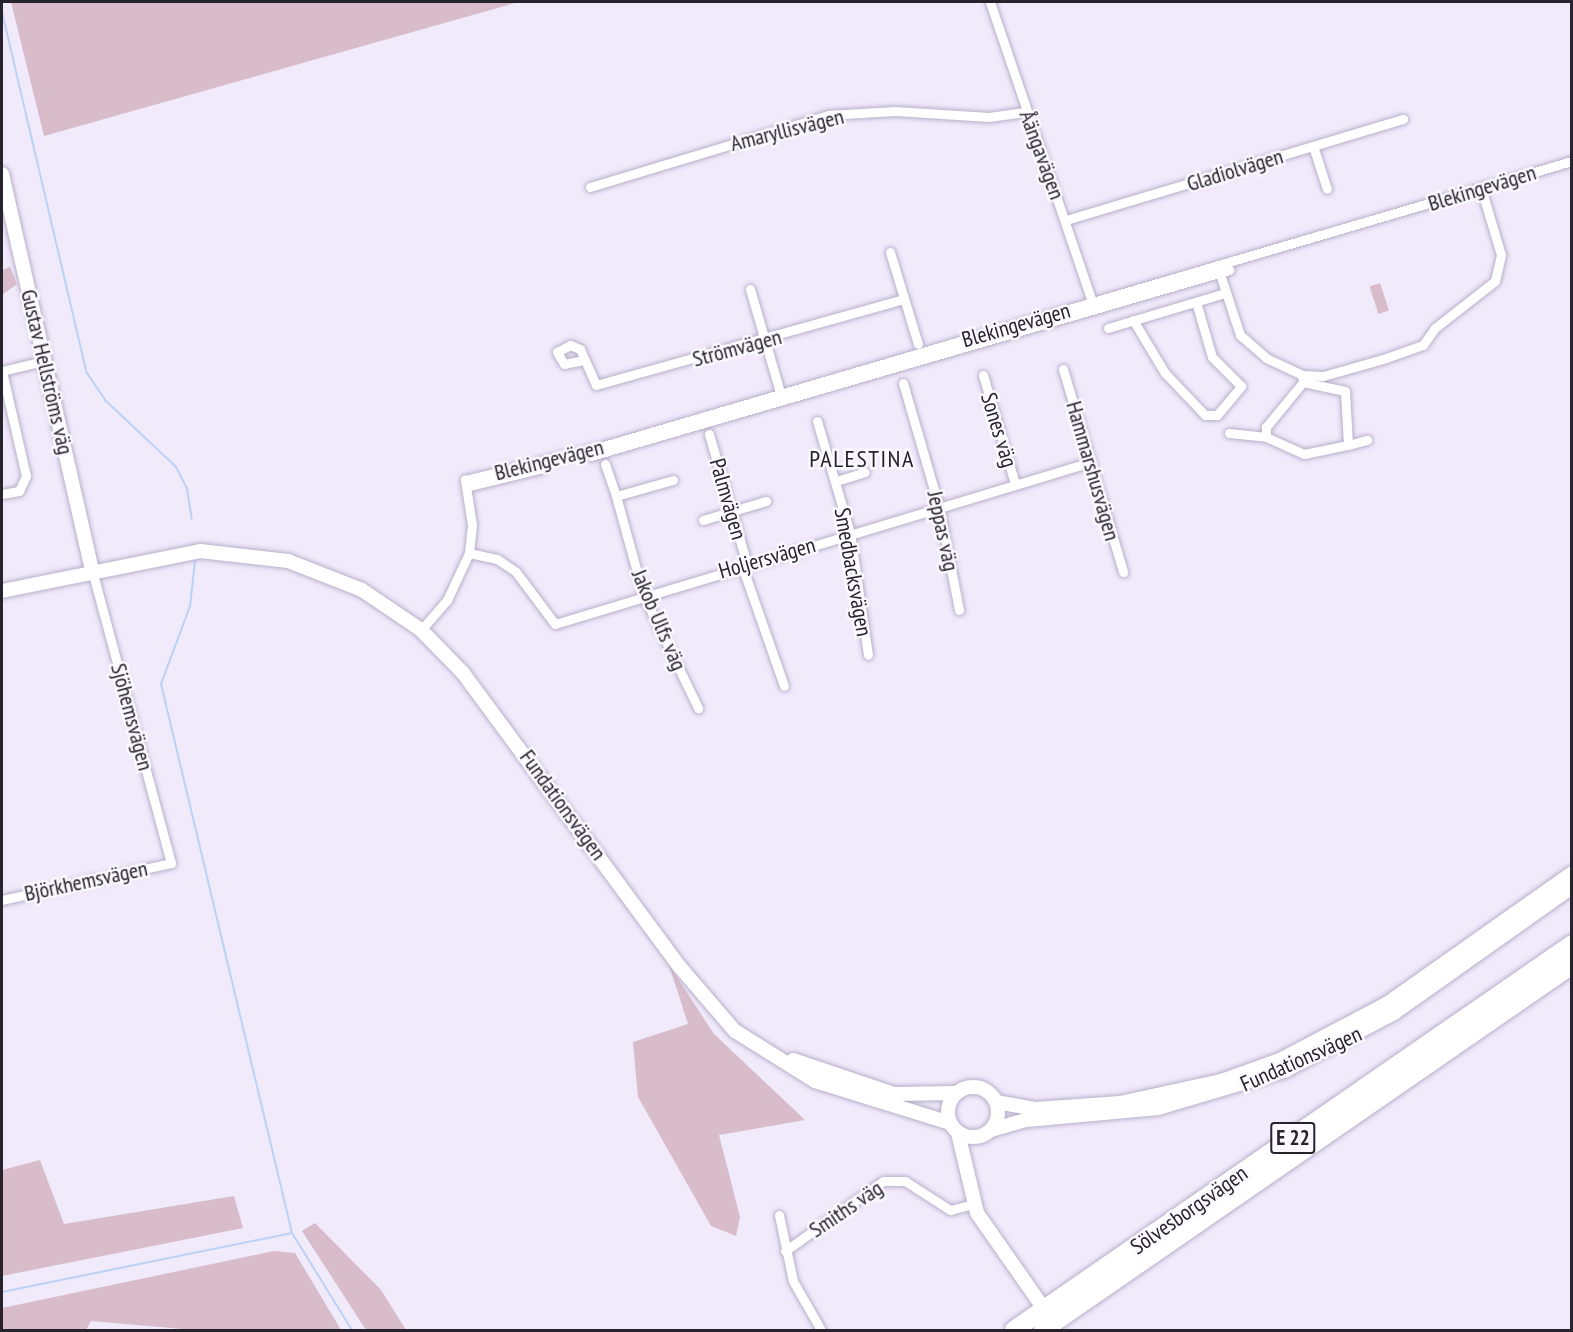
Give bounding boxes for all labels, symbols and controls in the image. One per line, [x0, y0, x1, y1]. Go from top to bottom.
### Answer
street label: Amaryllisvägen [728, 103, 846, 157]
street label: Åängavägen [1014, 107, 1070, 203]
street label: Gladiolvägen [1184, 143, 1286, 197]
street label: Blekingevägen [1425, 159, 1539, 217]
street label: Gustav Hellströms väg [15, 287, 79, 457]
street label: Blekingevägen [959, 297, 1073, 353]
street label: Strömvägen [690, 323, 784, 373]
street label: Sones väg [975, 390, 1023, 470]
street label: Hammarshusvägen [1061, 398, 1125, 544]
street label: Blekingevägen [492, 434, 606, 486]
district label: PALESTINA [809, 445, 915, 473]
street label: Palmvägen [704, 455, 752, 543]
street label: Jeppas väg [922, 489, 964, 573]
street label: Smedbacksvägen [829, 506, 877, 638]
street label: Holjersvägen [716, 532, 818, 584]
street label: Jakob Ulfs väg [626, 565, 692, 675]
street label: Sjöhemsvägen [105, 661, 159, 773]
street label: Fundationsvägen [514, 745, 612, 865]
street label: Björkhemsvägen [22, 855, 150, 907]
street label: Fundationsvägen [1236, 1021, 1366, 1097]
road number: E 22 [1269, 1120, 1317, 1156]
street label: Sölvesborgsvägen [1125, 1160, 1253, 1260]
street label: Smiths väg [804, 1175, 888, 1243]

